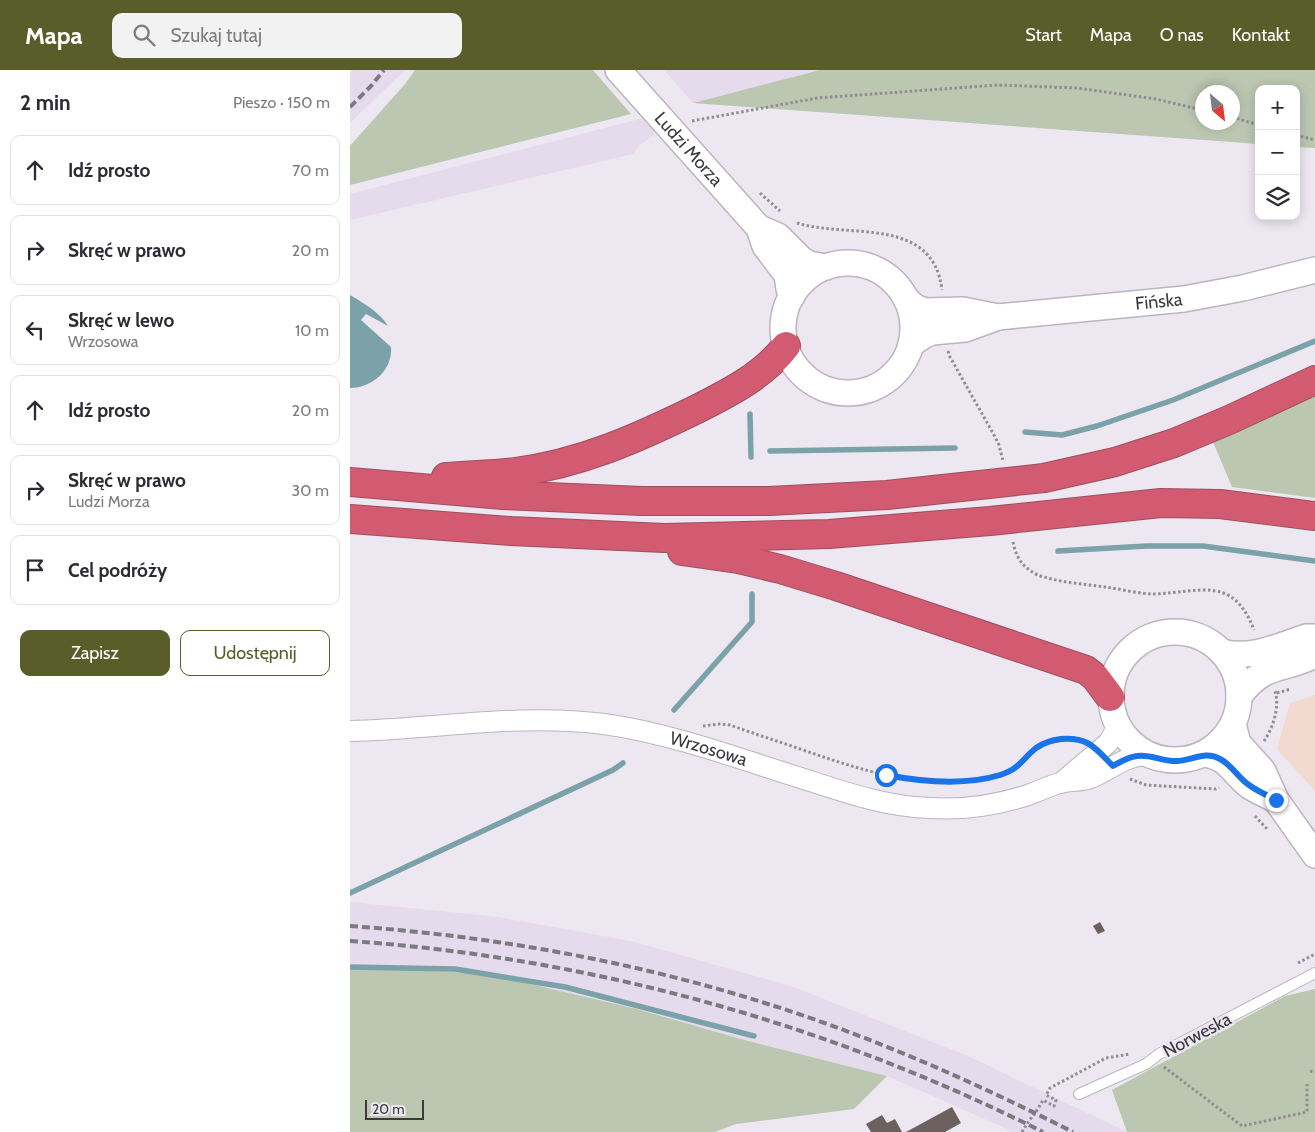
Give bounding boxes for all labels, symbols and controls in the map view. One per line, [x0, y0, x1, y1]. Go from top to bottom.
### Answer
search box [112, 13, 462, 58]
text: Mapa [25, 21, 82, 50]
icon: search [130, 21, 158, 49]
text: Szukaj tutaj [170, 24, 262, 47]
text: Start [1025, 24, 1062, 46]
text: Mapa [1090, 24, 1132, 46]
text: O nas [1160, 24, 1204, 46]
text: Kontakt [1232, 24, 1290, 46]
north arrow [1195, 85, 1240, 130]
map controls [1255, 85, 1300, 220]
button: + [1255, 85, 1300, 130]
text: 2 min [20, 90, 71, 115]
text: Pieszo · 150 m [233, 93, 330, 112]
street label: Ludzi Morza [650, 107, 728, 191]
button: − [1255, 130, 1300, 175]
icon: ahead [21, 156, 49, 184]
text: Idź prosto [68, 159, 150, 182]
text: 70 m [292, 161, 329, 180]
button: layers [1255, 175, 1300, 220]
icon: right [21, 236, 49, 264]
text: Skręć w prawo [68, 239, 186, 262]
text: 20 m [292, 241, 329, 260]
street label: Fińska [1134, 288, 1184, 315]
text: Skręć w lewo [68, 309, 174, 332]
icon: left [21, 316, 49, 344]
text: 10 m [295, 321, 329, 340]
text: Wrzosowa [68, 332, 138, 351]
icon: ahead [21, 396, 49, 424]
text: Idź prosto [68, 399, 150, 422]
text: 20 m [292, 401, 329, 420]
text: Skręć w prawo [68, 469, 186, 492]
icon: right [21, 476, 49, 504]
text: 30 m [292, 481, 329, 500]
text: Ludzi Morza [68, 492, 150, 511]
icon: arrive [21, 556, 49, 584]
text: Cel podróży [68, 559, 167, 582]
button: Zapisz [20, 630, 170, 676]
button: Udostępnij [180, 630, 330, 676]
street label: Wrzosowa [668, 727, 750, 771]
route start [875, 764, 898, 787]
route end [1265, 789, 1288, 812]
street label: Norweska [1159, 1008, 1235, 1062]
scale bar [365, 1097, 424, 1120]
text: 20 m [372, 1100, 405, 1118]

